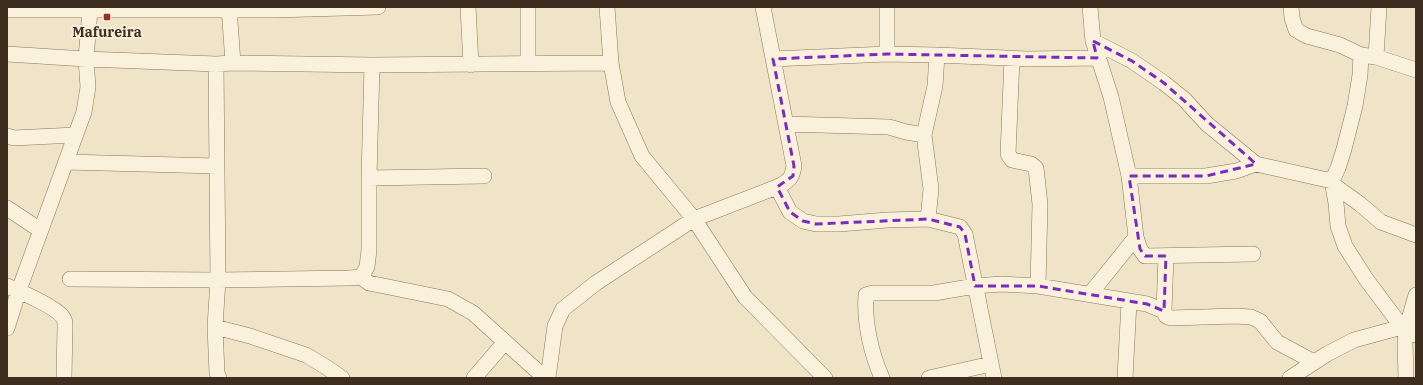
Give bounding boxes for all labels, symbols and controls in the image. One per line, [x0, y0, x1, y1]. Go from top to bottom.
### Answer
marker: Mafureira [102, 12, 112, 22]
place label: Mafureira [72, 23, 142, 41]

